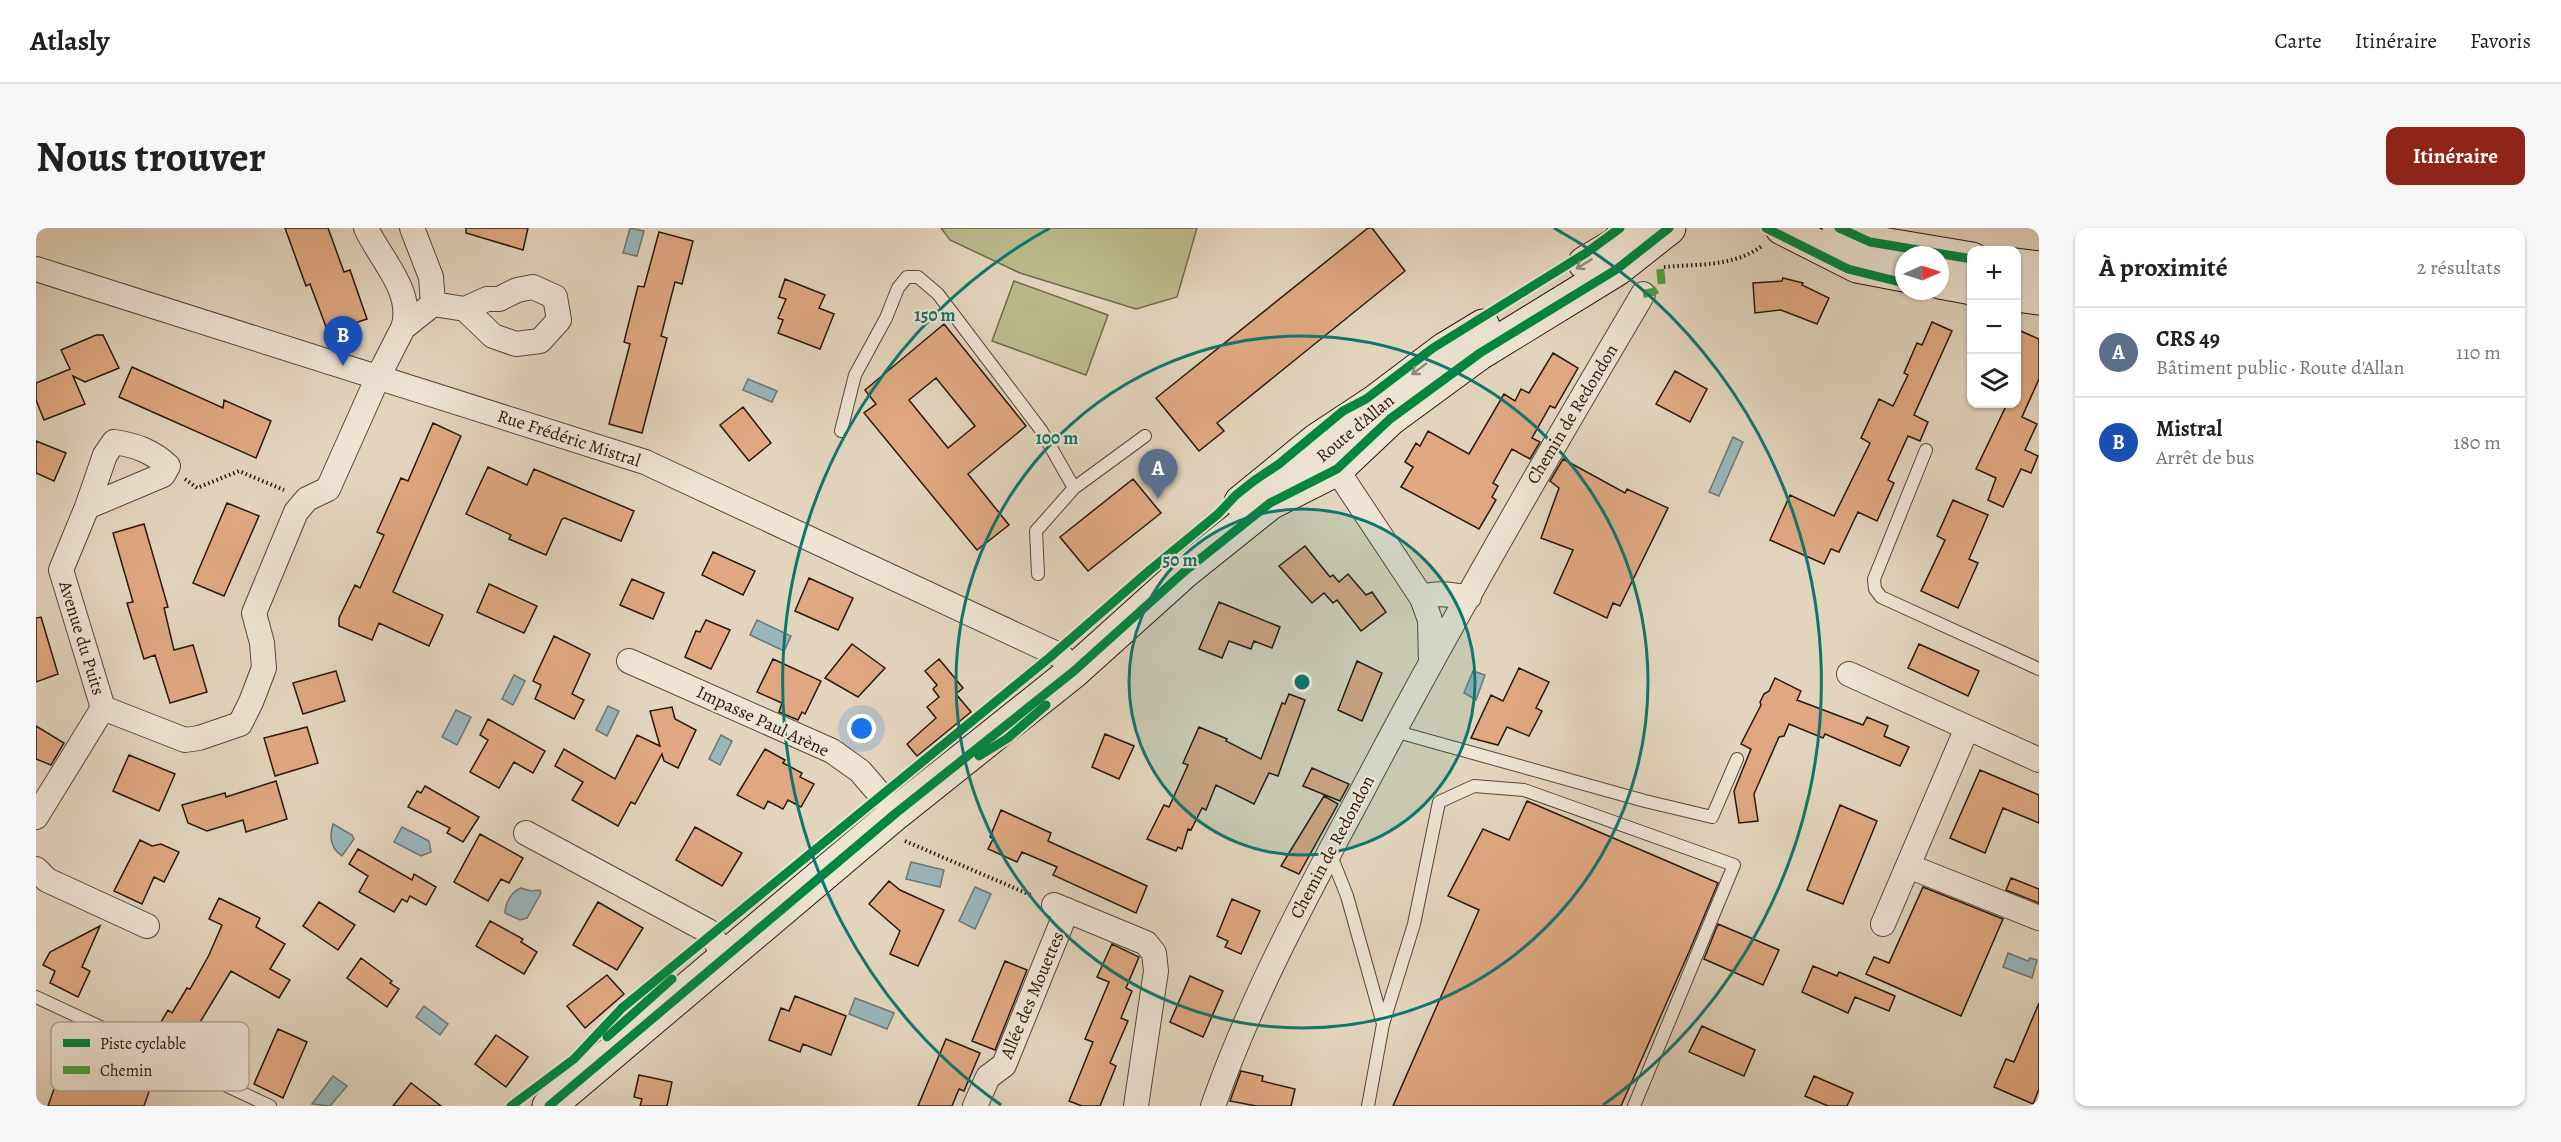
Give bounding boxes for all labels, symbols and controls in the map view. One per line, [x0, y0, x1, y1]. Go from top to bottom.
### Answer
text: Atlasly [30, 22, 109, 60]
text: Carte [2274, 27, 2322, 55]
text: Itinéraire [2355, 27, 2437, 55]
text: Favoris [2470, 27, 2531, 55]
button: Itinéraire [2386, 127, 2525, 185]
text: Nous trouver [36, 128, 266, 185]
north arrow [1895, 246, 1949, 300]
map controls [1967, 246, 2021, 408]
button: + [1967, 246, 2021, 300]
text: À proximité [2099, 250, 2228, 285]
text: 2 résultats [2417, 254, 2501, 281]
one-way arrow [1576, 259, 1593, 271]
button: − [1967, 300, 2021, 354]
text: 150 m [914, 303, 956, 327]
pin: B [324, 316, 362, 366]
text: CRS 49 [2156, 324, 2220, 354]
street label: Chemin de Redondon [1521, 339, 1623, 488]
text: A [2112, 339, 2125, 366]
text: 110 m [2456, 339, 2501, 366]
button: layers [1967, 354, 2021, 408]
text: Bâtiment public · Route d'Allan [2156, 354, 2405, 381]
one-way arrow [1412, 362, 1428, 375]
street label: Route d'Allan [1311, 388, 1399, 468]
street label: Rue Frédéric Mistral [494, 404, 644, 473]
text: Mistral [2156, 414, 2222, 444]
text: 100 m [1036, 426, 1078, 450]
text: B [2112, 429, 2125, 456]
text: 180 m [2453, 429, 2501, 456]
text: Arrêt de bus [2156, 444, 2255, 471]
pin: A [1138, 450, 1178, 499]
text: 50 m [1163, 548, 1197, 572]
street label: Avenue du Puits [53, 577, 111, 698]
centre of rings [1292, 672, 1312, 692]
street label: Impasse Paul Arène [693, 680, 833, 762]
your location [847, 714, 876, 743]
street label: Chemin de Redondon [1284, 771, 1380, 923]
street label: Allée des Mouettes [994, 928, 1070, 1063]
legend [51, 1022, 249, 1091]
text: Piste cyclable [100, 1033, 186, 1055]
text: Chemin [100, 1060, 153, 1082]

